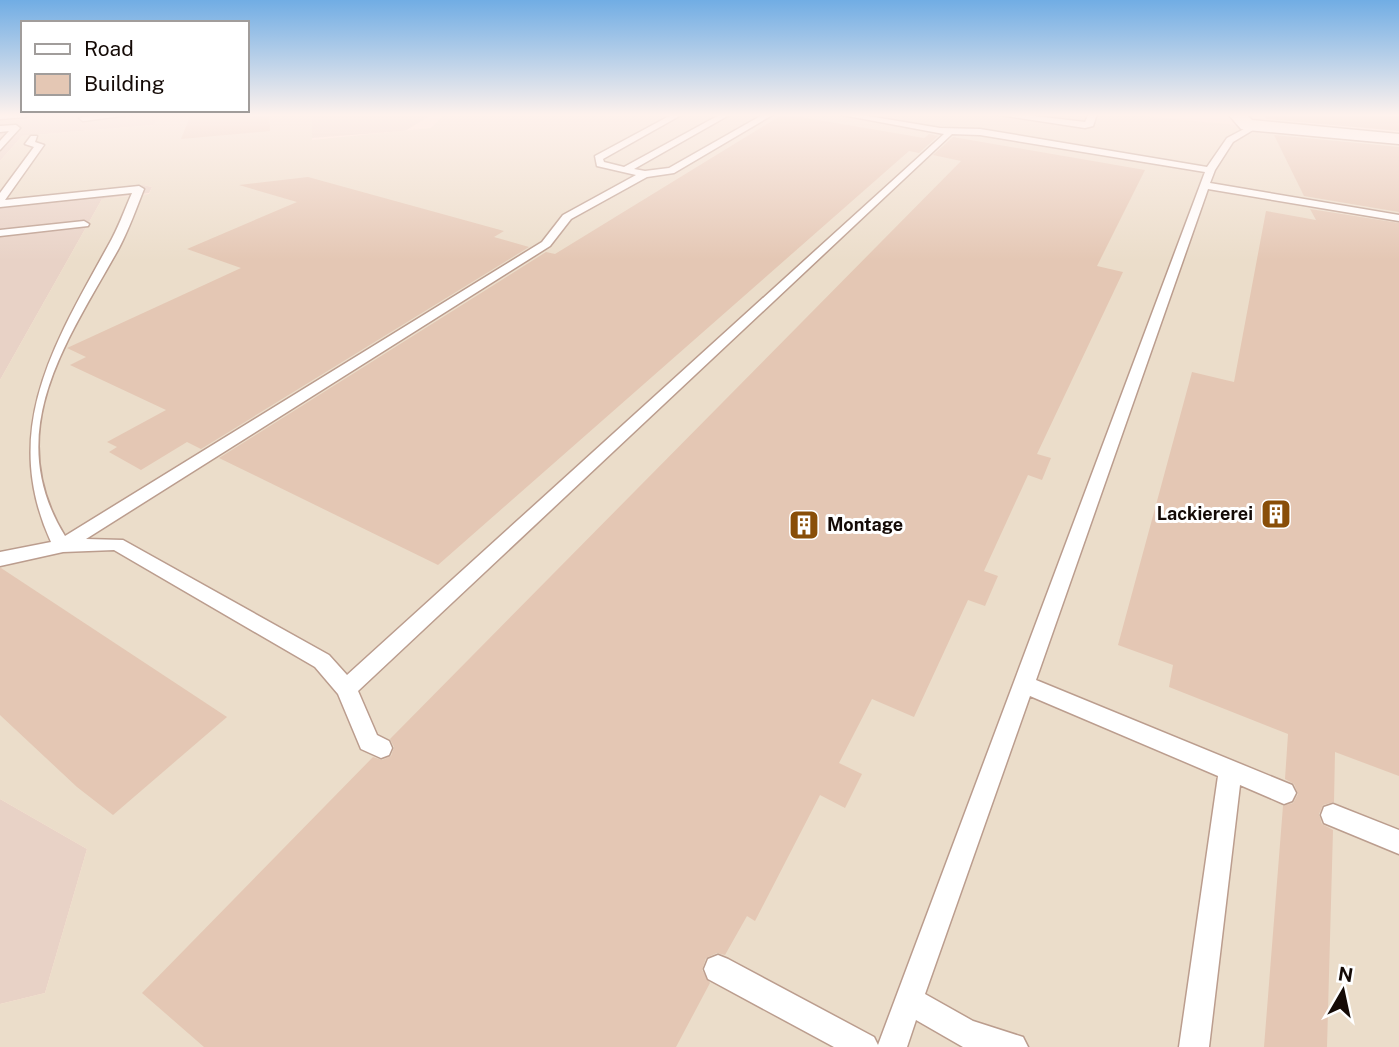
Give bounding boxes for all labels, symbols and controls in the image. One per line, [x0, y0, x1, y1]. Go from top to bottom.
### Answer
legend [21, 21, 248, 112]
text: Road [84, 36, 134, 61]
text: Building [84, 71, 165, 96]
building icon: Lackiererei [1259, 497, 1293, 531]
place label: Lackiererei [1157, 503, 1253, 524]
building icon: Montage [787, 508, 821, 542]
place label: Montage [827, 514, 903, 535]
north arrow [1308, 956, 1378, 1026]
text: N [1337, 962, 1355, 986]

